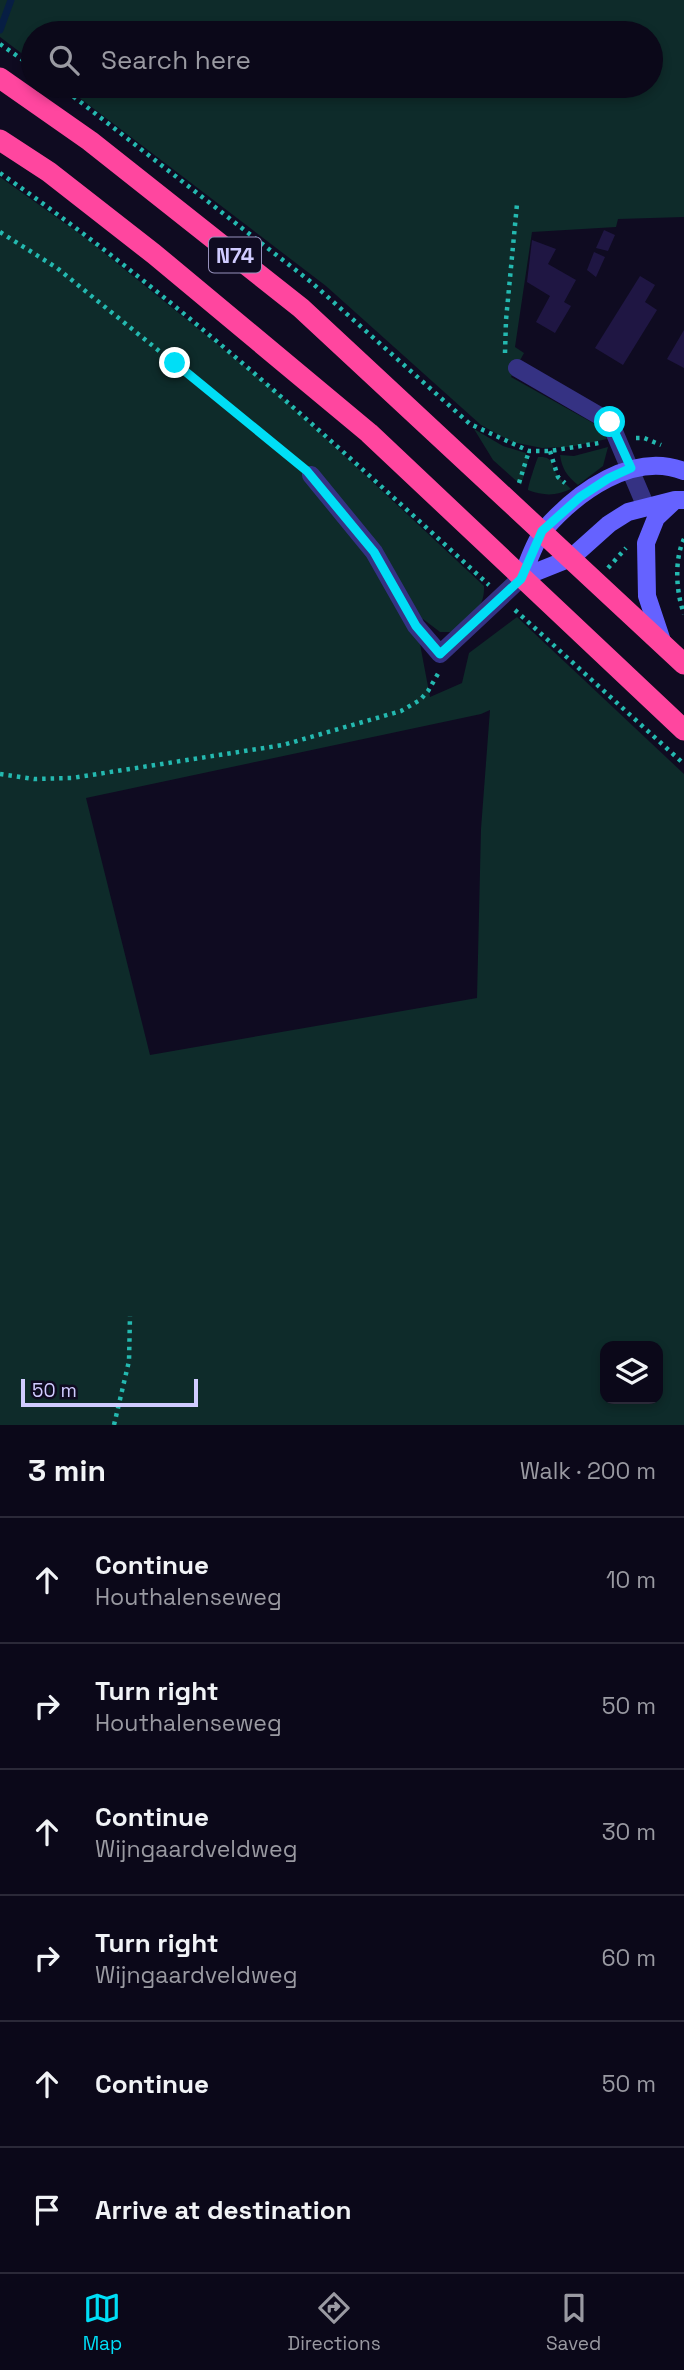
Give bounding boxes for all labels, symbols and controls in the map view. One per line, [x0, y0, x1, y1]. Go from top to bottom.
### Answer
search box [21, 21, 663, 98]
icon: search [45, 41, 83, 79]
text: Search here [101, 43, 251, 77]
road number: N74 [209, 238, 261, 272]
route end [159, 347, 190, 378]
route start [594, 406, 625, 437]
map controls [600, 1341, 663, 1404]
button: layers [600, 1341, 663, 1404]
scale bar [21, 1376, 198, 1408]
text: 50 m [32, 1378, 77, 1403]
text: 3 min [28, 1451, 106, 1490]
text: Walk · 200 m [520, 1456, 656, 1486]
text: Continue [95, 1548, 209, 1582]
icon: ahead [28, 1561, 66, 1599]
text: 10 m [606, 1565, 656, 1595]
text: Houthalenseweg [95, 1582, 282, 1612]
text: Turn right [95, 1674, 219, 1708]
icon: right [28, 1687, 66, 1725]
text: 50 m [602, 1691, 656, 1721]
text: Houthalenseweg [95, 1708, 282, 1738]
text: Continue [95, 1800, 209, 1834]
icon: ahead [28, 1813, 66, 1851]
text: 30 m [602, 1817, 656, 1847]
text: Wijngaardveldweg [95, 1834, 297, 1864]
text: Turn right [95, 1926, 219, 1960]
icon: right [28, 1939, 66, 1977]
text: 60 m [601, 1943, 656, 1973]
text: Wijngaardveldweg [95, 1960, 297, 1990]
icon: ahead [28, 2065, 66, 2103]
text: Continue [95, 2067, 209, 2101]
text: 50 m [602, 2069, 656, 2099]
icon: arrive [28, 2191, 66, 2229]
text: Arrive at destination [95, 2193, 352, 2227]
tab: Map [83, 2289, 122, 2356]
tab: Directions [288, 2289, 381, 2356]
tab: Saved [546, 2289, 601, 2356]

